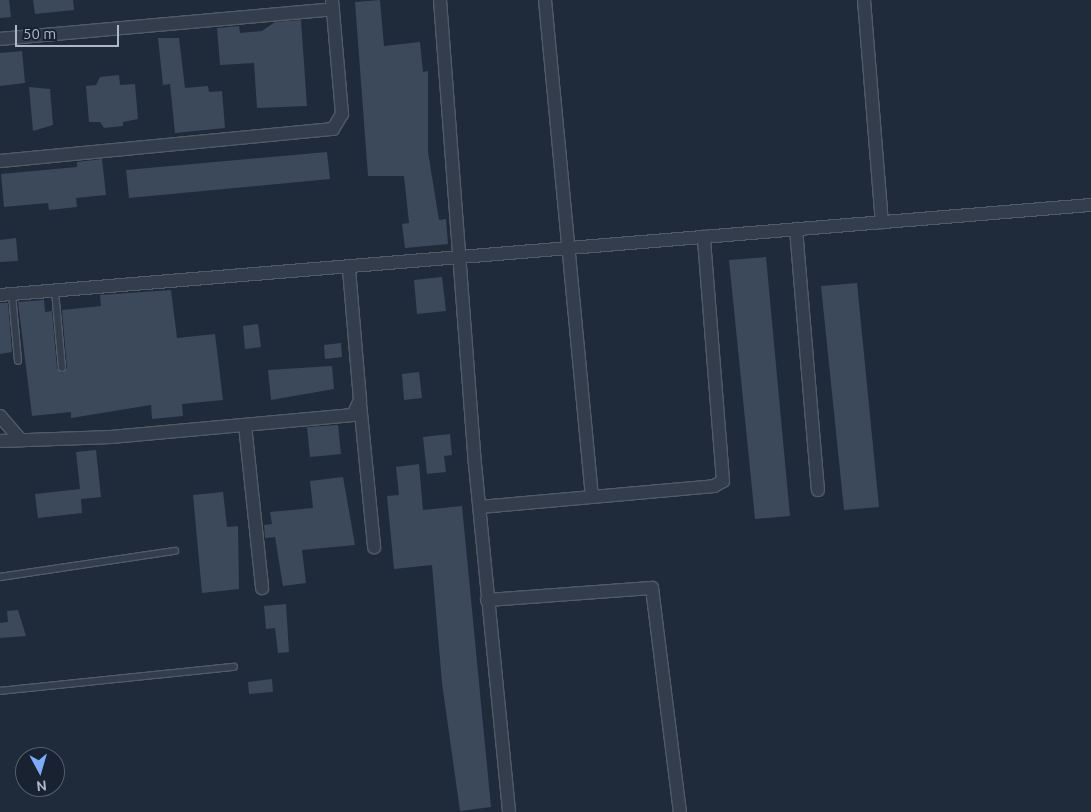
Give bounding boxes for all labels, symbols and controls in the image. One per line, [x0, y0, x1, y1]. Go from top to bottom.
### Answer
scale bar [18, 15, 121, 47]
text: 50 m [23, 25, 56, 42]
north arrow [15, 747, 65, 797]
text: N [35, 777, 48, 794]

